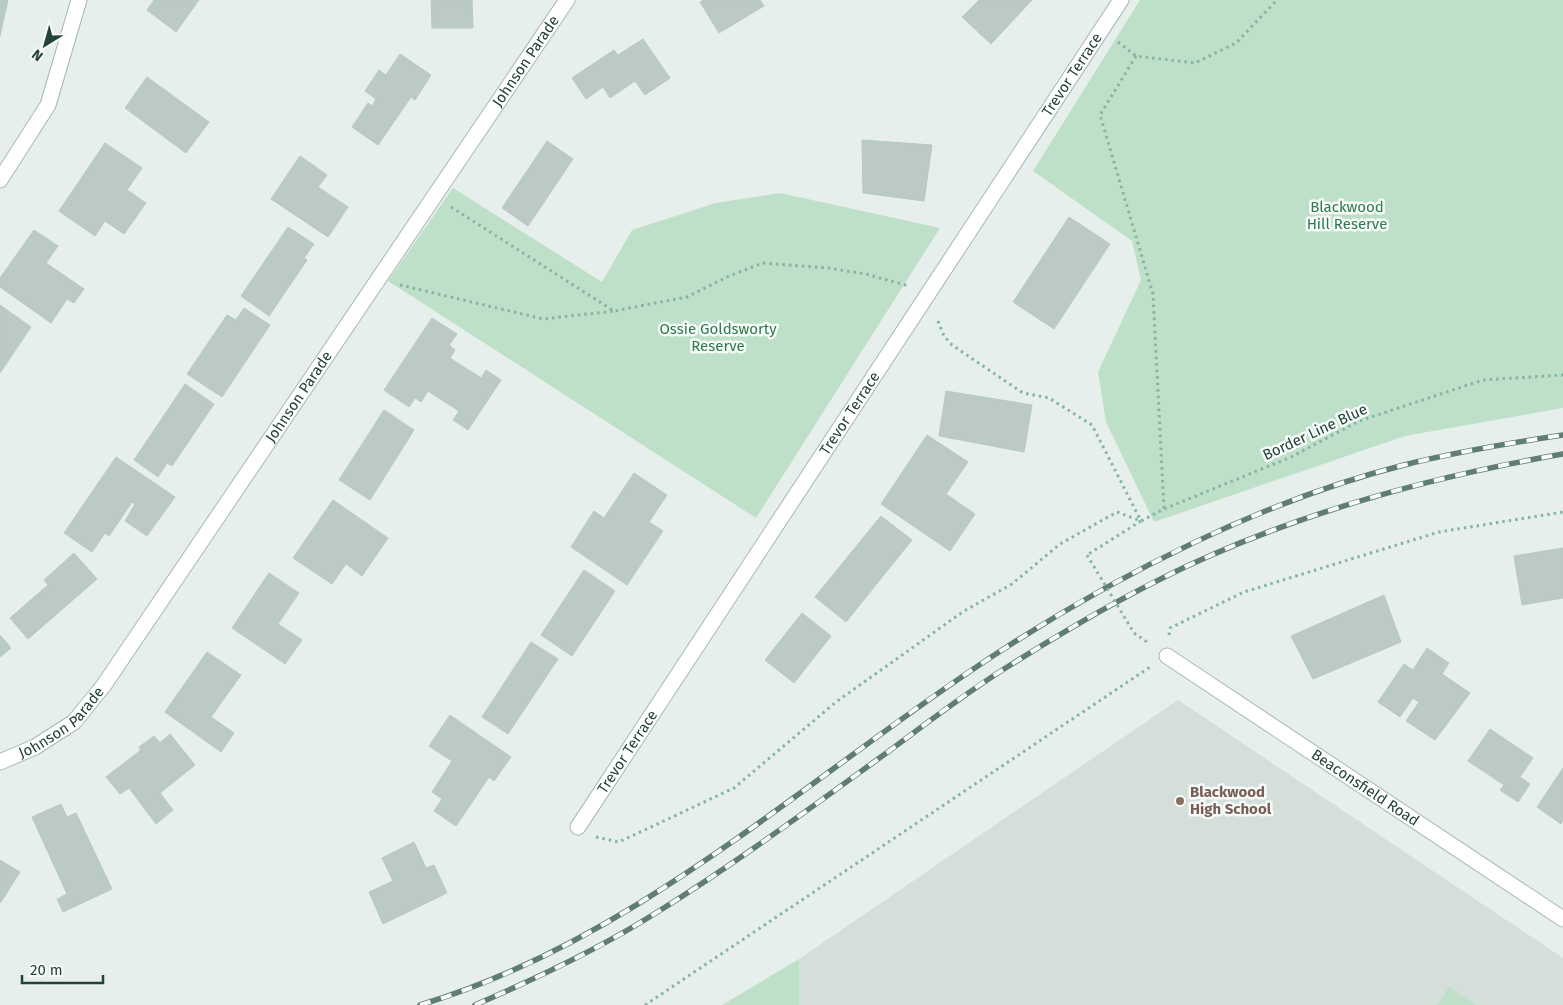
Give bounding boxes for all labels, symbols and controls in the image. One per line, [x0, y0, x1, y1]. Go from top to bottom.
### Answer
street label: Johnson Parade [488, 12, 563, 110]
north arrow [20, 20, 70, 70]
street label: Trevor Terrace [1038, 30, 1106, 120]
text: N [29, 45, 46, 65]
park label: Blackwood Hill Reserve [1307, 198, 1387, 233]
park label: Ossie Goldsworty Reserve [659, 320, 777, 355]
street label: Johnson Parade [262, 348, 336, 446]
street label: Trevor Terrace [816, 368, 884, 458]
street label: Border Line Blue [1260, 400, 1370, 464]
street label: Johnson Parade [16, 683, 108, 762]
street label: Trevor Terrace [594, 707, 661, 797]
street label: Beaconsfield Road [1308, 745, 1423, 830]
place label: Blackwood High School [1190, 783, 1272, 818]
marker: Blackwood High School [1174, 795, 1186, 807]
scale bar [22, 952, 104, 984]
text: 20 m [30, 961, 63, 979]

